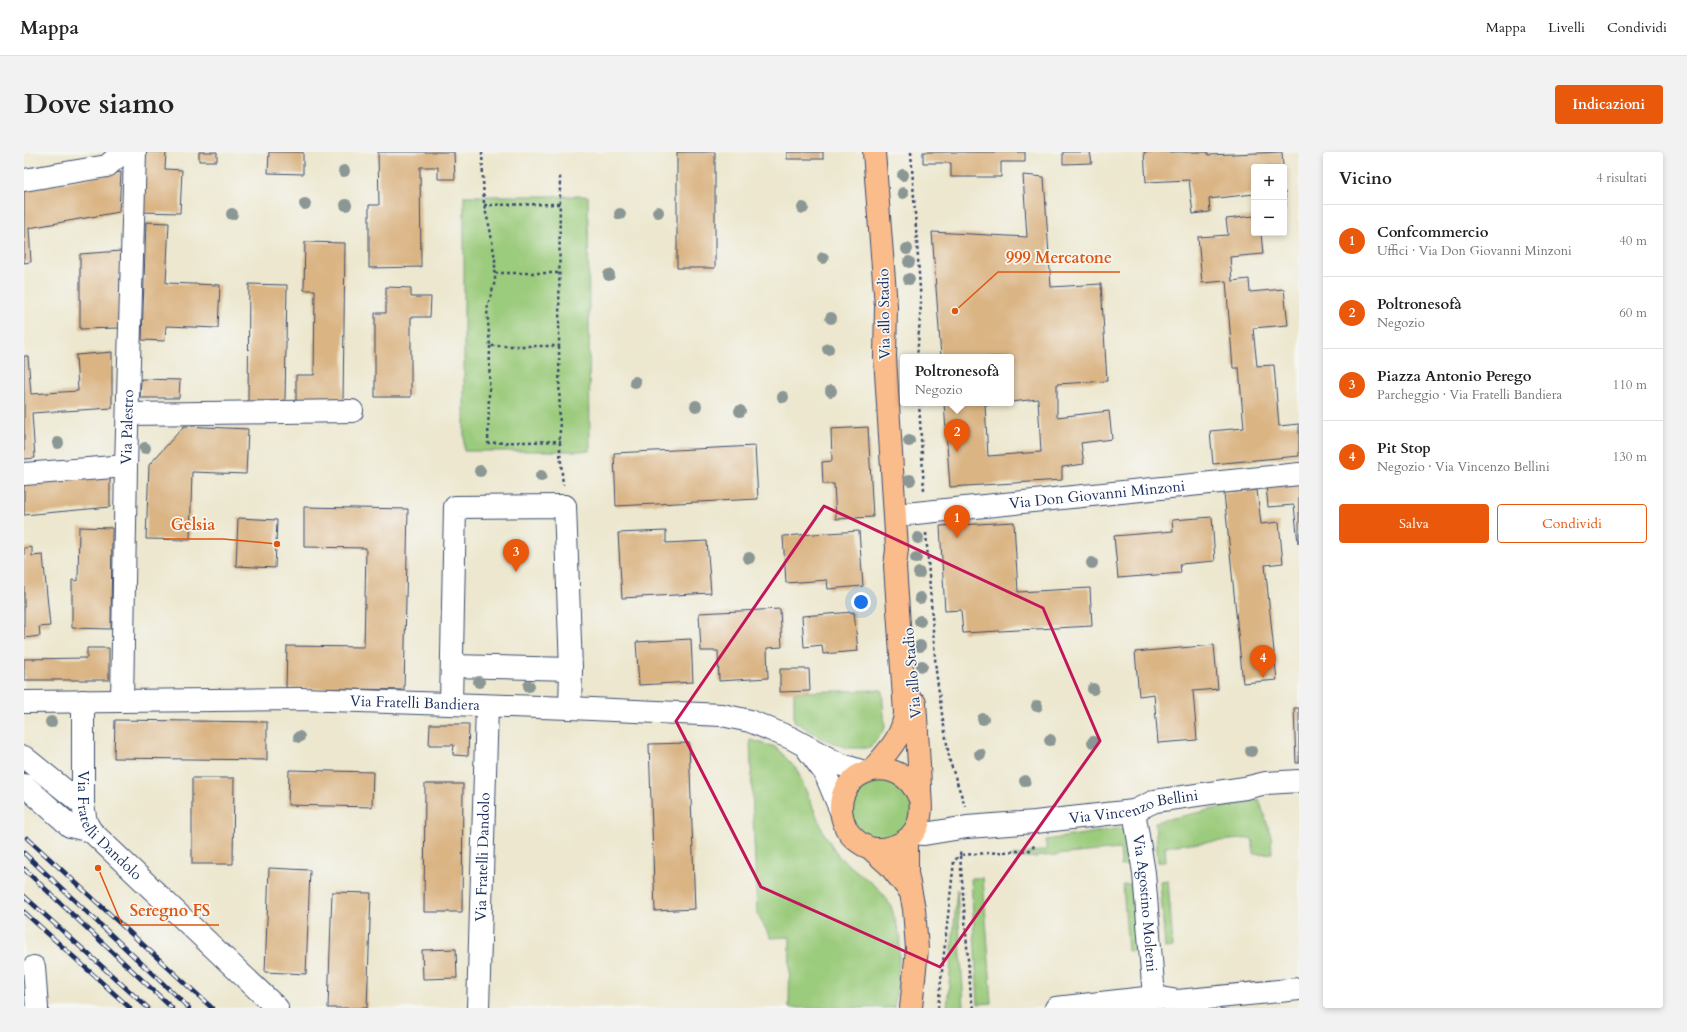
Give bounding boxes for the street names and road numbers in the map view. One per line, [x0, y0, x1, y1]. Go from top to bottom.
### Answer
street label: Via allo Stadio [873, 268, 895, 360]
street label: Via Palestro [116, 389, 138, 465]
street label: Via Don Giovanni Minzoni [1008, 476, 1186, 513]
street label: Via allo Stadio [898, 627, 926, 719]
street label: Via Fratelli Bandiera [350, 691, 481, 715]
street label: Via Fratelli Dandolo [73, 771, 146, 884]
street label: Via Vincenzo Bellini [1068, 785, 1199, 828]
street label: Via Fratelli Dandolo [471, 792, 494, 922]
street label: Via Agostino Molteni [1128, 833, 1162, 973]

